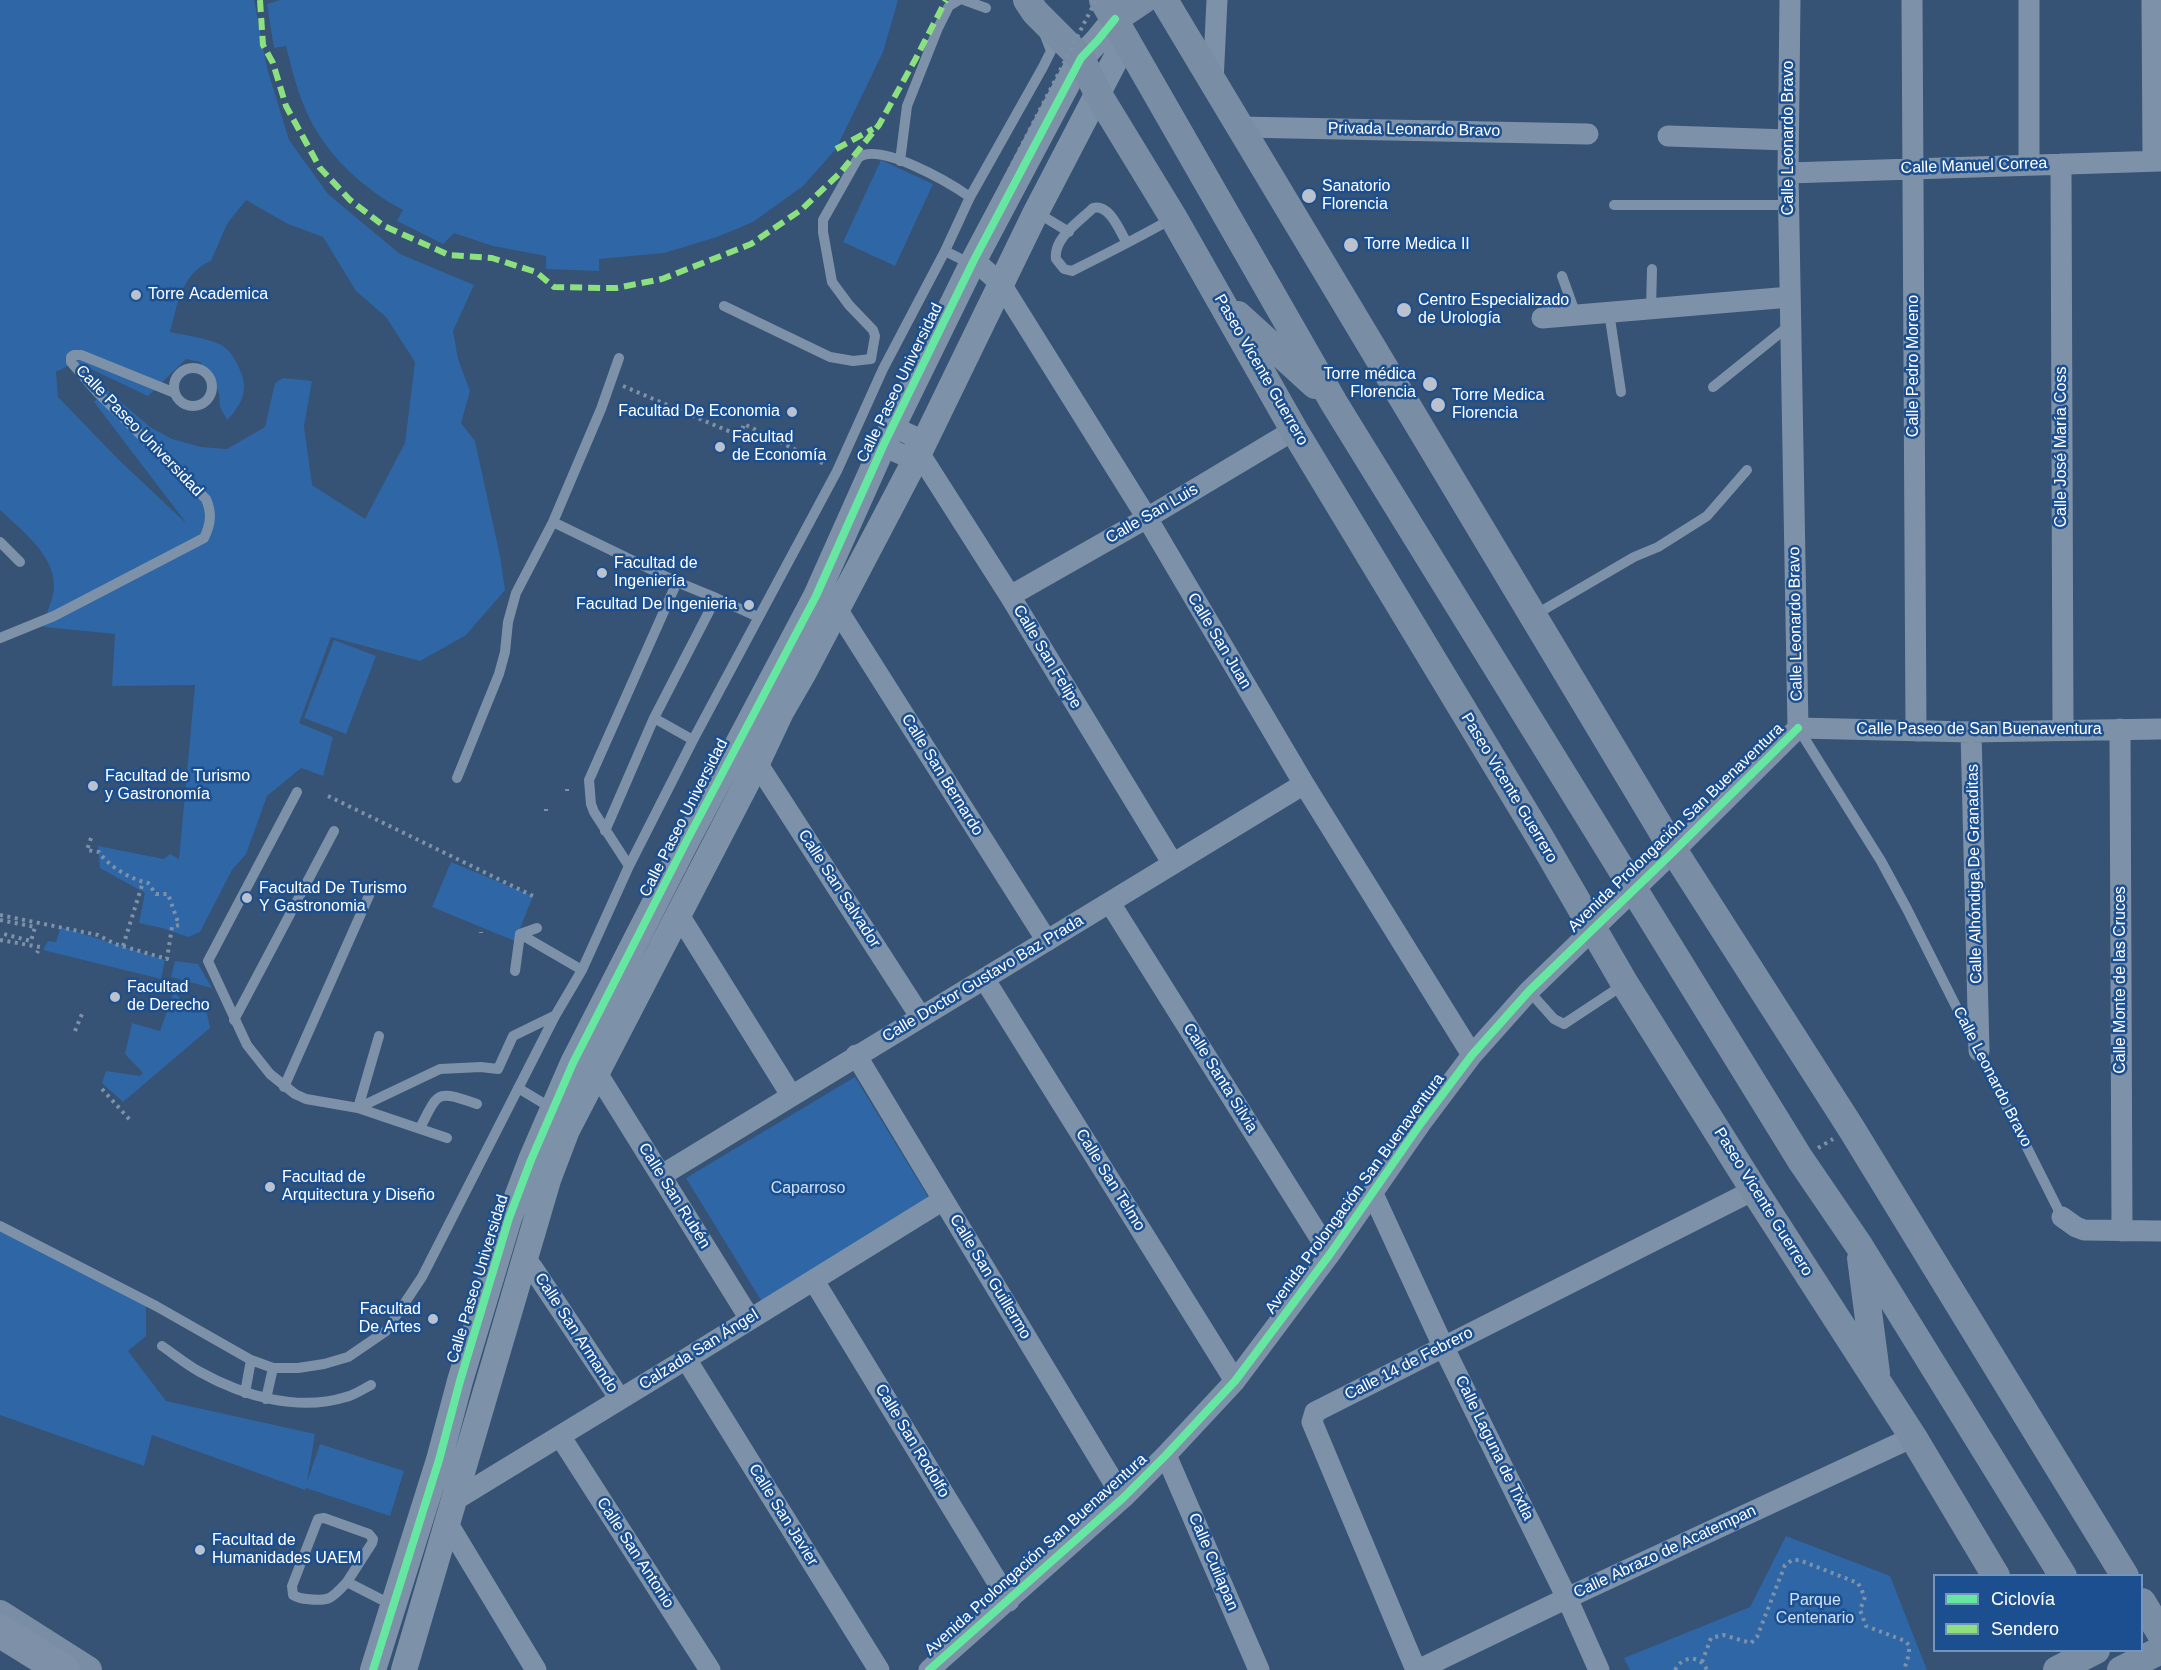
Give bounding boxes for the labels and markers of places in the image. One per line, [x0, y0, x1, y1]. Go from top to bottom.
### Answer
place label: Sanatorio Florencia [1322, 177, 1390, 215]
marker: Sanatorio Florencia [1300, 187, 1318, 205]
place label: Torre Medica II [1364, 235, 1470, 255]
marker: Torre Medica II [1342, 236, 1360, 254]
place label: Torre Academica [148, 285, 268, 305]
marker: Torre Academica [129, 288, 143, 302]
place label: Centro Especializado de Urología [1418, 291, 1569, 329]
marker: Centro Especializado de Urología [1395, 301, 1413, 319]
place label: Torre médica Florencia [1324, 365, 1416, 403]
marker: Torre médica Florencia [1421, 375, 1439, 393]
place label: Torre Medica Florencia [1452, 386, 1544, 424]
marker: Torre Medica Florencia [1429, 396, 1447, 414]
place label: Facultad De Economia [618, 402, 780, 422]
marker: Facultad De Economia [785, 405, 799, 419]
place label: Facultad de Economía [732, 428, 826, 466]
marker: Facultad de Economía [713, 440, 727, 454]
place label: Facultad de Ingeniería [614, 554, 698, 592]
marker: Facultad de Ingeniería [595, 566, 609, 580]
place label: Facultad De Ingenieria [576, 595, 737, 615]
marker: Facultad De Ingenieria [742, 598, 756, 612]
place label: Facultad de Turismo y Gastronomía [105, 767, 250, 805]
marker: Facultad de Turismo y Gastronomía [86, 779, 100, 793]
place label: Facultad De Turismo Y Gastronomia [259, 879, 407, 917]
marker: Facultad De Turismo Y Gastronomia [240, 891, 254, 905]
place label: Facultad de Derecho [127, 978, 210, 1016]
marker: Facultad de Derecho [108, 990, 122, 1004]
place label: Facultad de Arquitectura y Diseño [282, 1168, 435, 1206]
marker: Facultad de Arquitectura y Diseño [263, 1180, 277, 1194]
place label: Facultad De Artes [359, 1300, 421, 1338]
marker: Facultad De Artes [426, 1312, 440, 1326]
place label: Facultad de Humanidades UAEM [212, 1531, 361, 1569]
marker: Facultad de Humanidades UAEM [193, 1543, 207, 1557]

